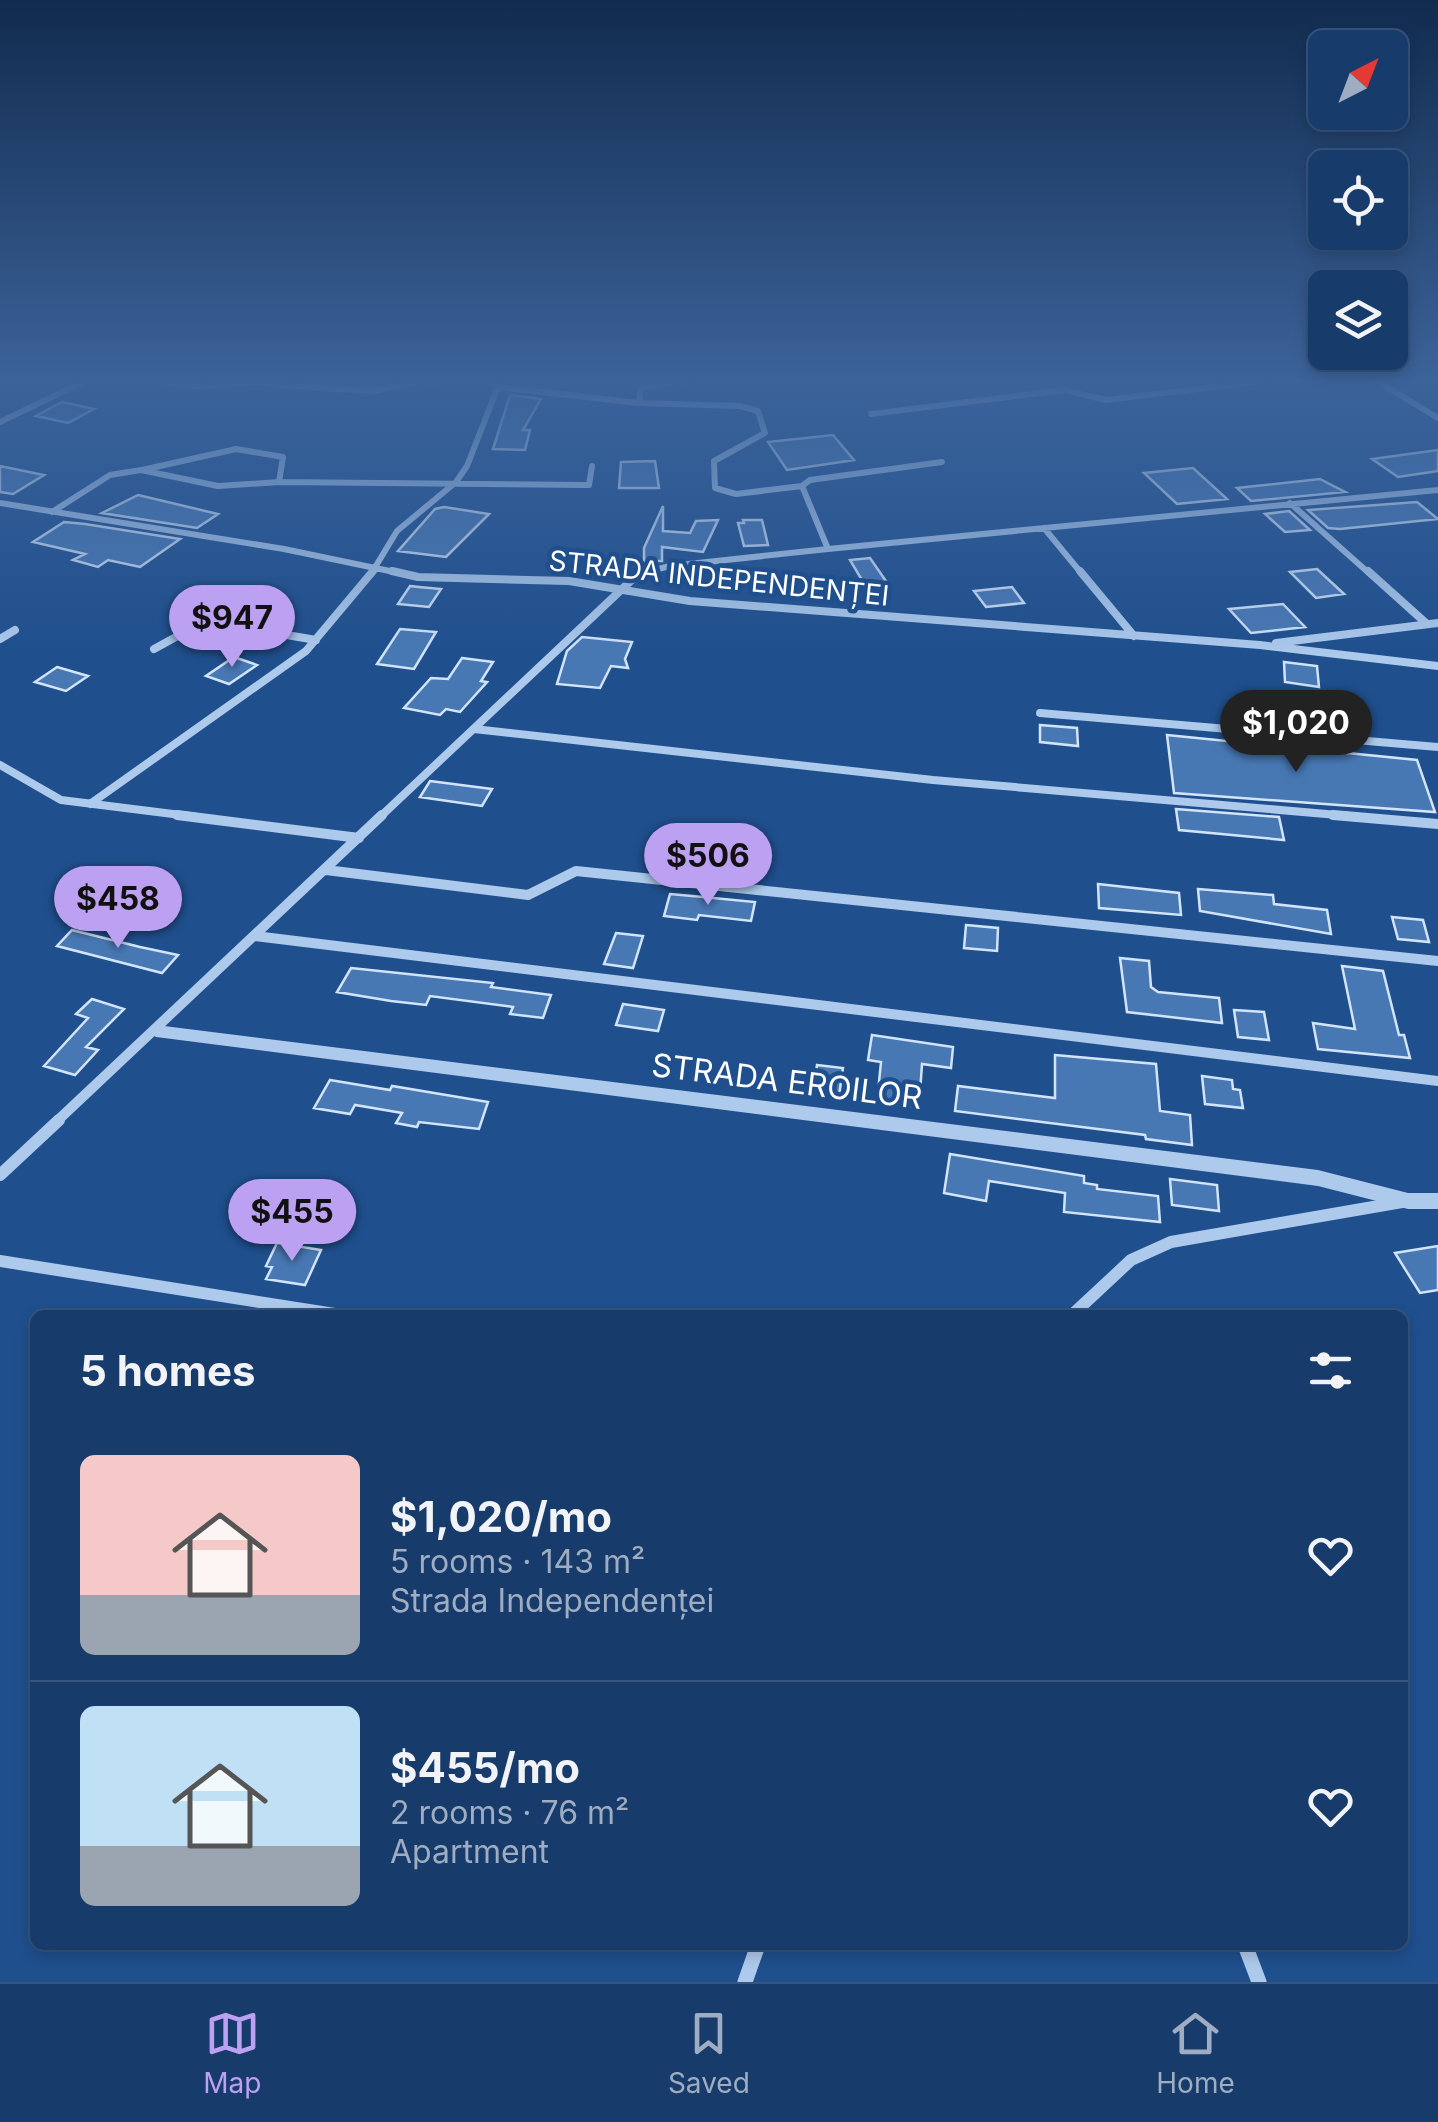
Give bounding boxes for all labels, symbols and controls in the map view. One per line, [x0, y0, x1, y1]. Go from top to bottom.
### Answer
north arrow [1308, 30, 1408, 130]
map controls [1308, 30, 1408, 370]
button: locate [1308, 150, 1408, 250]
button: layers [1308, 270, 1408, 370]
street label: STRADA INDEPENDENȚEI [547, 543, 891, 613]
pin: $947 [173, 585, 291, 670]
text: $947 [191, 598, 273, 637]
pin: $1,020 [1215, 690, 1377, 775]
text: $1,020 [1242, 703, 1350, 742]
pin: $506 [649, 823, 767, 908]
text: $506 [666, 836, 750, 875]
pin: $458 [59, 866, 177, 951]
text: $458 [76, 879, 160, 918]
street label: STRADA EROILOR [650, 1045, 924, 1117]
pin: $455 [233, 1179, 351, 1264]
text: $455 [250, 1192, 334, 1231]
icon: filters [1303, 1343, 1358, 1398]
text: 5 homes [80, 1345, 256, 1396]
text: $1,020/mo [390, 1491, 612, 1542]
icon: home [160, 1495, 280, 1615]
icon: heart [1303, 1528, 1358, 1583]
text: 5 rooms · 143 m² [390, 1542, 645, 1581]
text: Strada Independenței [390, 1581, 714, 1620]
text: $455/mo [390, 1742, 580, 1793]
icon: home [160, 1746, 280, 1866]
icon: heart [1303, 1779, 1358, 1834]
text: 2 rooms · 76 m² [390, 1793, 629, 1832]
text: Apartment [390, 1832, 549, 1871]
tab: Map [203, 2006, 261, 2100]
tab: Saved [668, 2006, 750, 2100]
tab: Home [1156, 2006, 1235, 2100]

